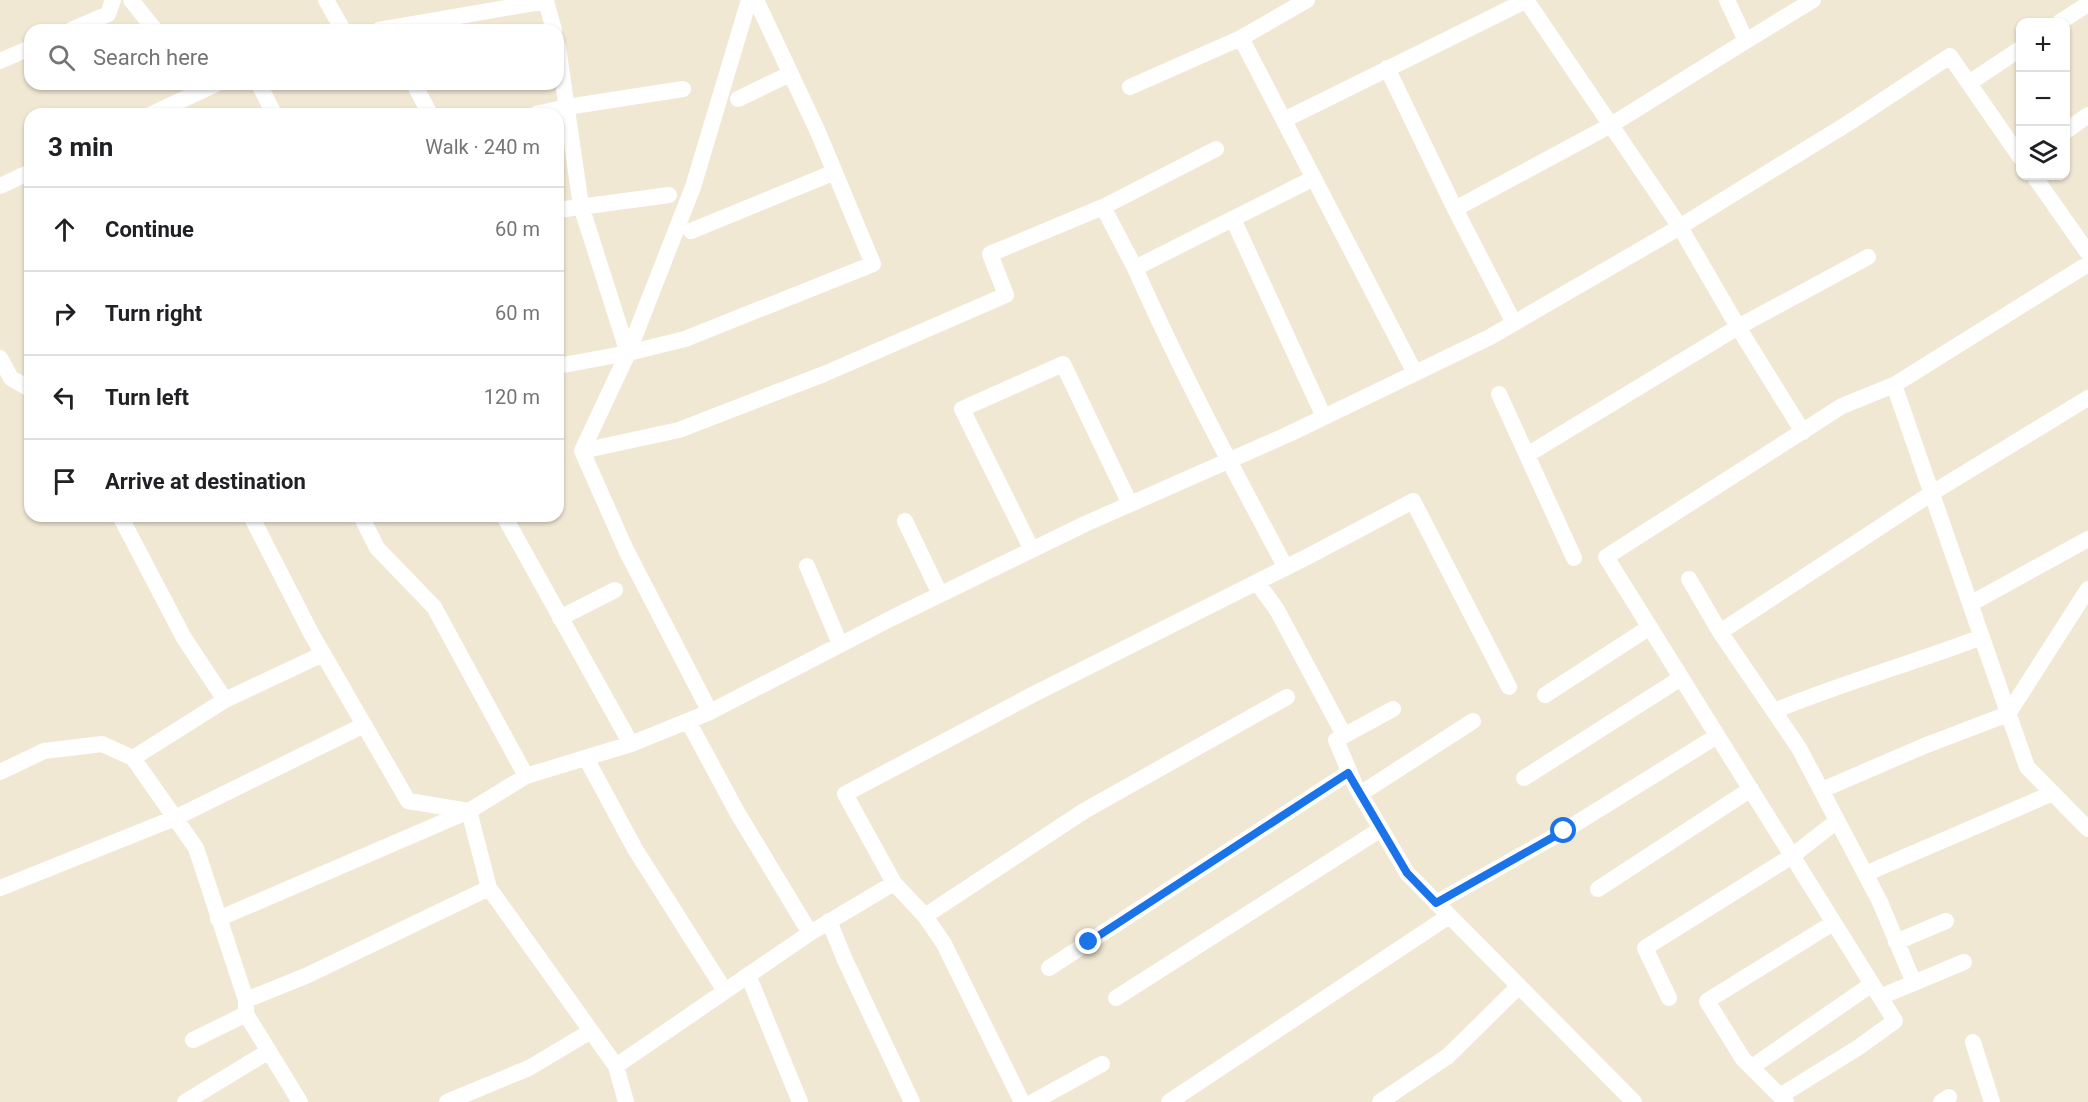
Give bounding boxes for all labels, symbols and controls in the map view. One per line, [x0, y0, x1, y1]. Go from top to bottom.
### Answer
map controls [2016, 18, 2070, 180]
button: + [2016, 18, 2070, 72]
search box [24, 24, 564, 90]
icon: search [45, 41, 78, 74]
text: Search here [93, 45, 209, 70]
button: − [2016, 72, 2070, 126]
button: layers [2016, 126, 2070, 180]
text: 3 min [48, 132, 113, 162]
text: Walk · 240 m [425, 135, 540, 159]
icon: ahead [48, 213, 81, 246]
text: Continue [105, 217, 194, 242]
text: 60 m [495, 217, 540, 241]
icon: right [48, 297, 81, 330]
text: Turn right [105, 301, 202, 326]
text: 60 m [495, 301, 540, 325]
icon: left [48, 381, 81, 414]
text: Turn left [105, 385, 189, 410]
text: 120 m [484, 385, 540, 409]
icon: arrive [48, 465, 81, 498]
text: Arrive at destination [105, 469, 306, 494]
route start [1550, 817, 1576, 843]
route end [1075, 928, 1101, 954]

